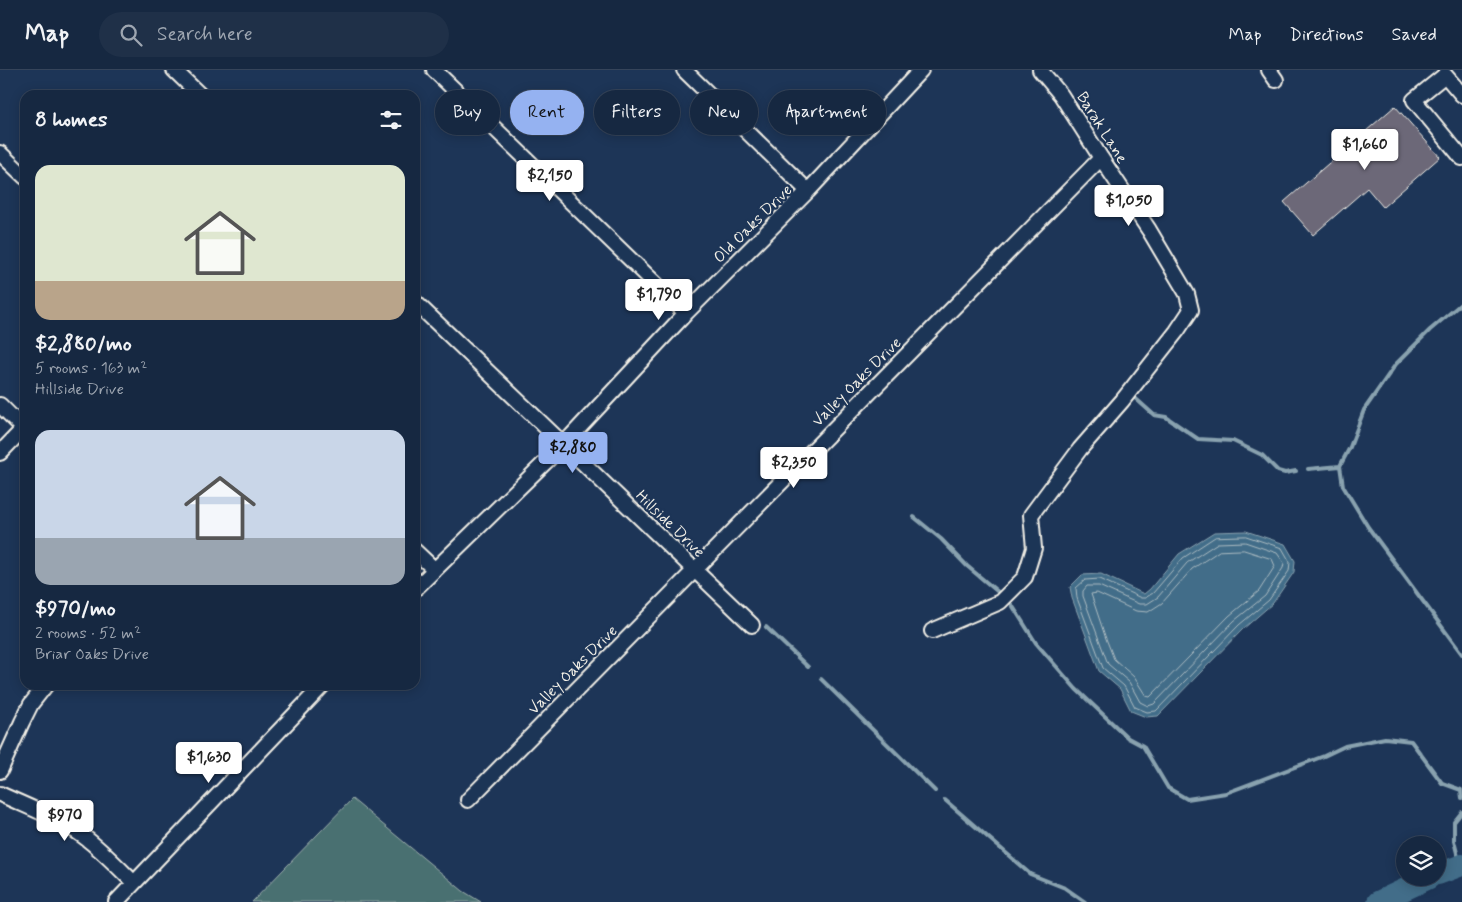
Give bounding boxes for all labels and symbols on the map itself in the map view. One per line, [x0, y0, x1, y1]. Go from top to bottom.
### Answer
street label: Barak Lane [1071, 88, 1132, 168]
pin: $1,660 [1324, 128, 1406, 171]
pin: $2,150 [509, 160, 591, 202]
street label: Old Oaks Drive [709, 180, 797, 268]
pin: $1,050 [1088, 184, 1170, 227]
pin: $1,790 [618, 278, 700, 321]
street label: Valley Oaks Drive [808, 333, 906, 431]
pin: $2,880 [532, 432, 614, 474]
pin: $2,350 [753, 446, 835, 489]
street label: Hillside Drive [631, 486, 709, 562]
street label: Valley Oaks Drive [524, 621, 622, 719]
pin: $1,630 [168, 742, 250, 784]
pin: $970 [35, 800, 95, 842]

